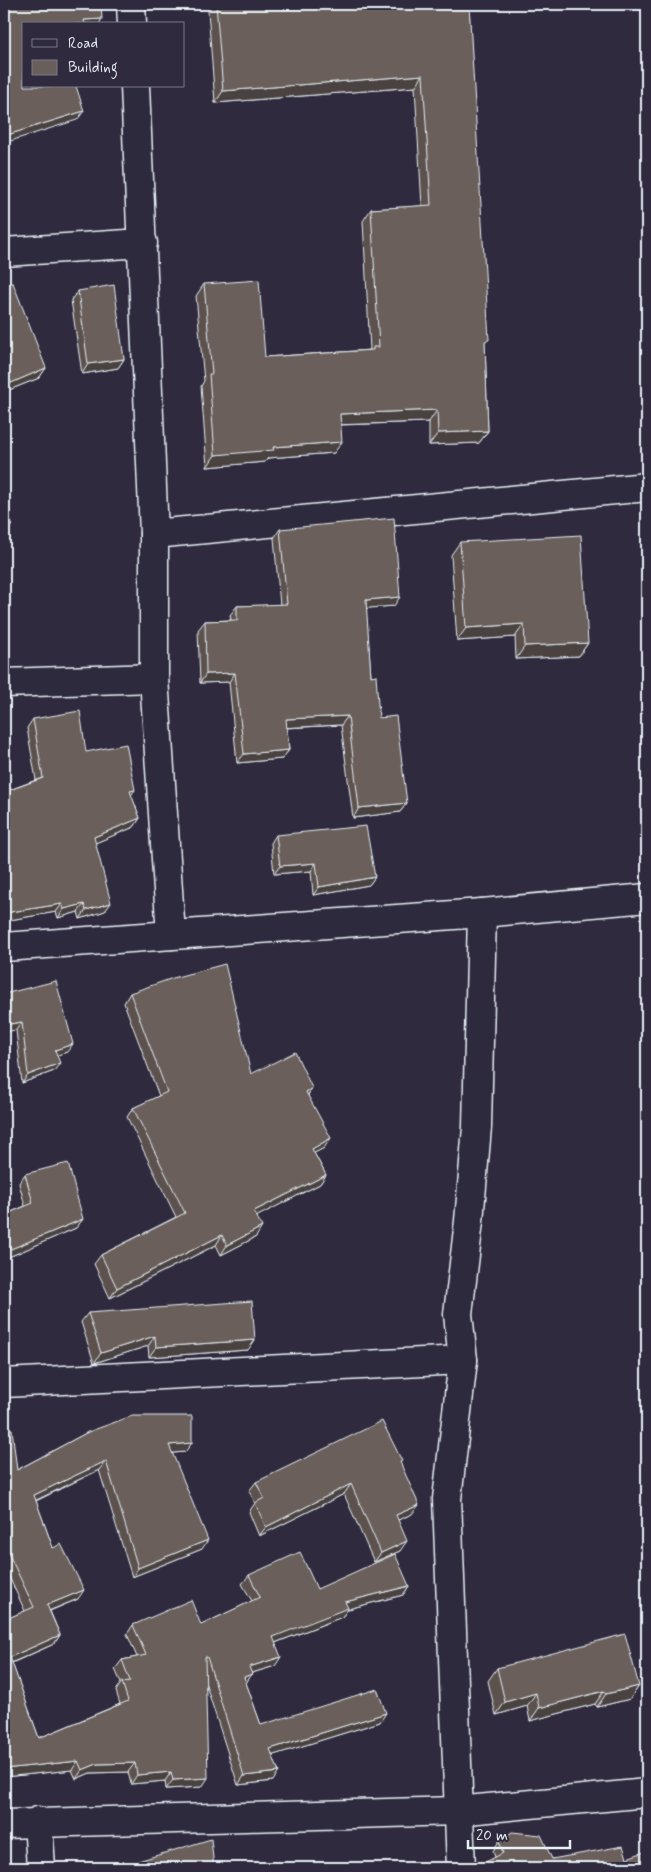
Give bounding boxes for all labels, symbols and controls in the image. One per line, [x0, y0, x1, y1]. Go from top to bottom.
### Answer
legend [22, 22, 185, 88]
text: Road [68, 34, 98, 54]
text: Building [68, 58, 118, 79]
scale bar [468, 1817, 571, 1849]
text: 20 m [476, 1826, 508, 1846]

